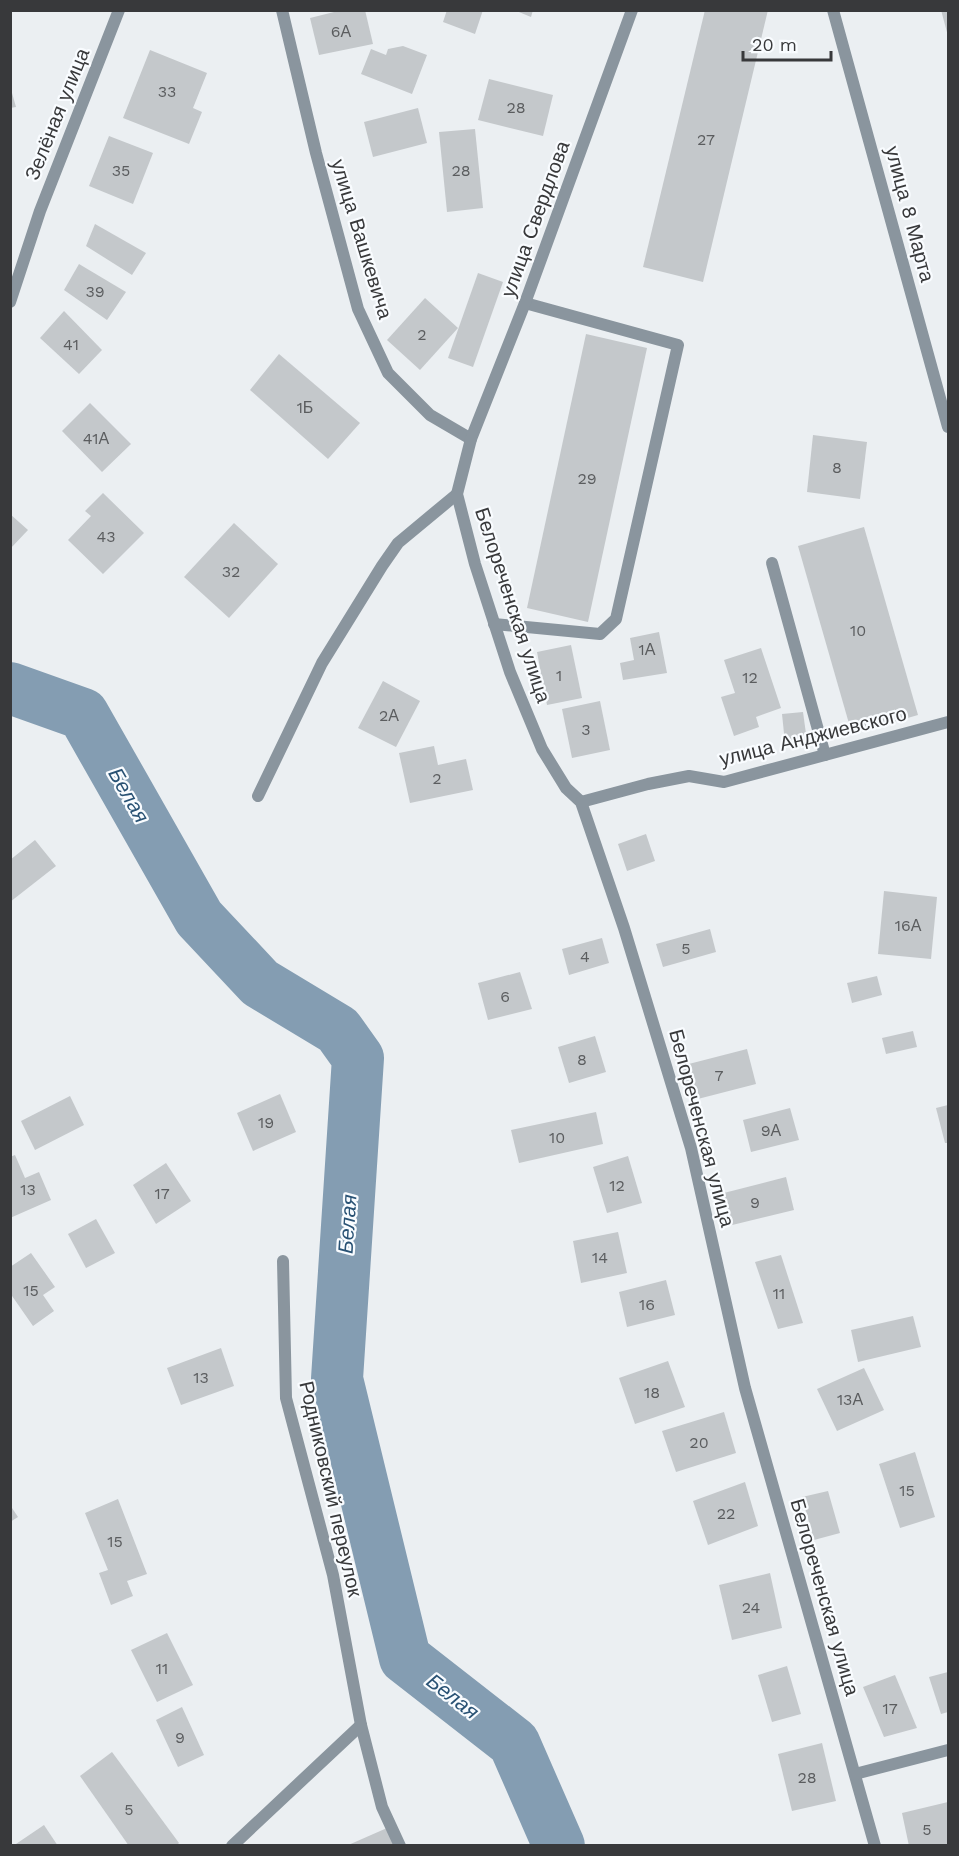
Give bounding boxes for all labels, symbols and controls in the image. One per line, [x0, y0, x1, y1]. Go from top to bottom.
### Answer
house number: 6А [331, 22, 352, 41]
scale bar [743, 24, 832, 62]
text: 20 m [752, 34, 797, 55]
street label: Зелёная улица [20, 44, 95, 183]
house number: 33 [158, 82, 176, 101]
house number: 28 [506, 98, 526, 117]
house number: 27 [697, 130, 715, 149]
street label: улица Свердлова [496, 137, 575, 300]
street label: улица 8 Марта [880, 143, 940, 285]
street label: улица Вашкевича [326, 156, 398, 323]
house number: 35 [112, 161, 130, 180]
house number: 28 [451, 161, 471, 180]
house number: 39 [85, 282, 105, 301]
house number: 2 [417, 325, 427, 344]
house number: 41 [63, 335, 79, 354]
house number: 1Б [297, 398, 313, 417]
house number: 41А [83, 429, 110, 448]
house number: 8 [832, 458, 842, 477]
house number: 29 [577, 469, 597, 488]
street label: Белореченская улица [470, 504, 556, 706]
house number: 43 [96, 527, 116, 546]
house number: 32 [222, 562, 240, 581]
house number: 10 [850, 621, 866, 640]
house number: 1А [639, 640, 656, 659]
house number: 1 [556, 666, 562, 685]
house number: 12 [742, 668, 758, 687]
street label: улица Анджиевского [717, 701, 909, 771]
house number: 2А [379, 706, 399, 725]
house number: 3 [581, 720, 591, 739]
water label: Белая [103, 763, 155, 827]
house number: 2 [432, 769, 442, 788]
house number: 16А [895, 916, 922, 935]
house number: 5 [681, 939, 691, 958]
house number: 4 [580, 947, 590, 966]
house number: 6 [500, 987, 510, 1006]
street label: Белореченская улица [664, 1027, 740, 1230]
house number: 8 [577, 1050, 587, 1069]
house number: 7 [715, 1066, 724, 1085]
house number: 19 [258, 1113, 274, 1132]
house number: 9А [761, 1121, 782, 1140]
house number: 10 [549, 1128, 565, 1147]
house number: 12 [609, 1176, 625, 1195]
house number: 13 [20, 1180, 36, 1199]
house number: 17 [154, 1184, 170, 1203]
house number: 9 [750, 1193, 760, 1212]
water label: Белая [332, 1194, 362, 1254]
house number: 14 [592, 1248, 608, 1267]
house number: 15 [23, 1281, 39, 1300]
house number: 11 [773, 1284, 785, 1303]
house number: 16 [639, 1295, 655, 1314]
house number: 13 [193, 1368, 209, 1387]
street label: Родниковский переулок [294, 1379, 368, 1599]
house number: 18 [644, 1383, 660, 1402]
house number: 13А [837, 1390, 863, 1409]
house number: 20 [689, 1433, 709, 1452]
house number: 15 [899, 1481, 915, 1500]
street label: Белореченская улица [785, 1496, 865, 1699]
house number: 22 [717, 1504, 735, 1523]
house number: 15 [107, 1532, 123, 1551]
house number: 24 [742, 1598, 761, 1617]
house number: 11 [156, 1659, 168, 1678]
water label: Белая [422, 1668, 484, 1724]
house number: 17 [882, 1699, 898, 1718]
house number: 9 [175, 1728, 185, 1747]
house number: 28 [797, 1768, 817, 1787]
house number: 5 [124, 1800, 134, 1819]
house number: 5 [922, 1820, 932, 1839]

